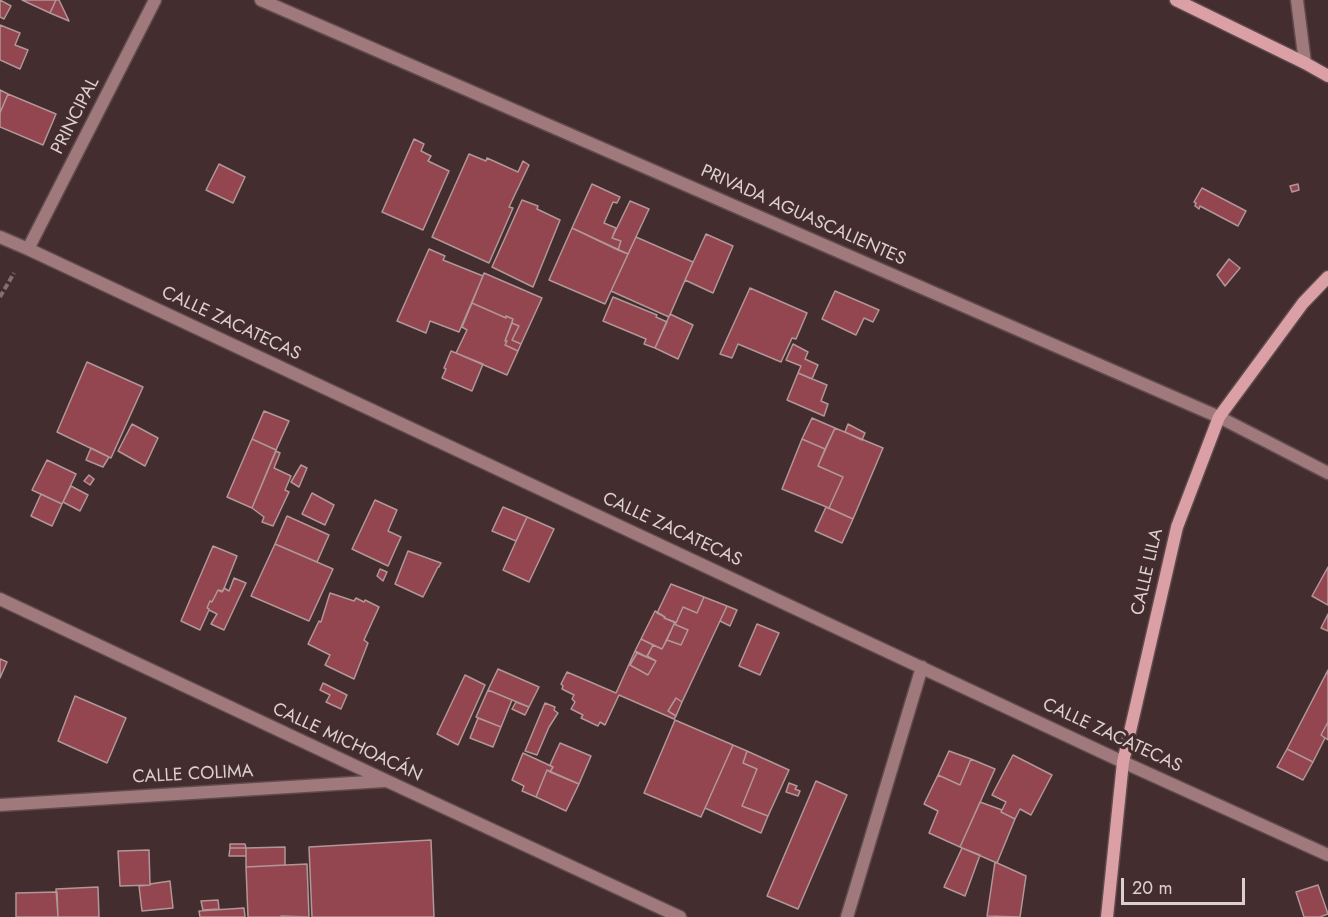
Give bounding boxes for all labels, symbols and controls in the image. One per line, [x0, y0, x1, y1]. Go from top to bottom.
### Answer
street label: PRINCIPAL [47, 74, 105, 158]
street label: PRIVADA AGUASCALIENTES [697, 161, 909, 271]
street label: CALLE ZACATECAS [158, 282, 304, 366]
street label: CALLE ZACATECAS [599, 488, 745, 572]
street label: CALLE LILA [1128, 526, 1168, 618]
street label: CALLE ZACATECAS [1039, 694, 1185, 778]
street label: CALLE MICHOACÁN [269, 699, 425, 787]
street label: CALLE COLIMA [132, 761, 254, 789]
scale bar [1124, 866, 1248, 904]
text: 20 m [1132, 875, 1172, 901]

